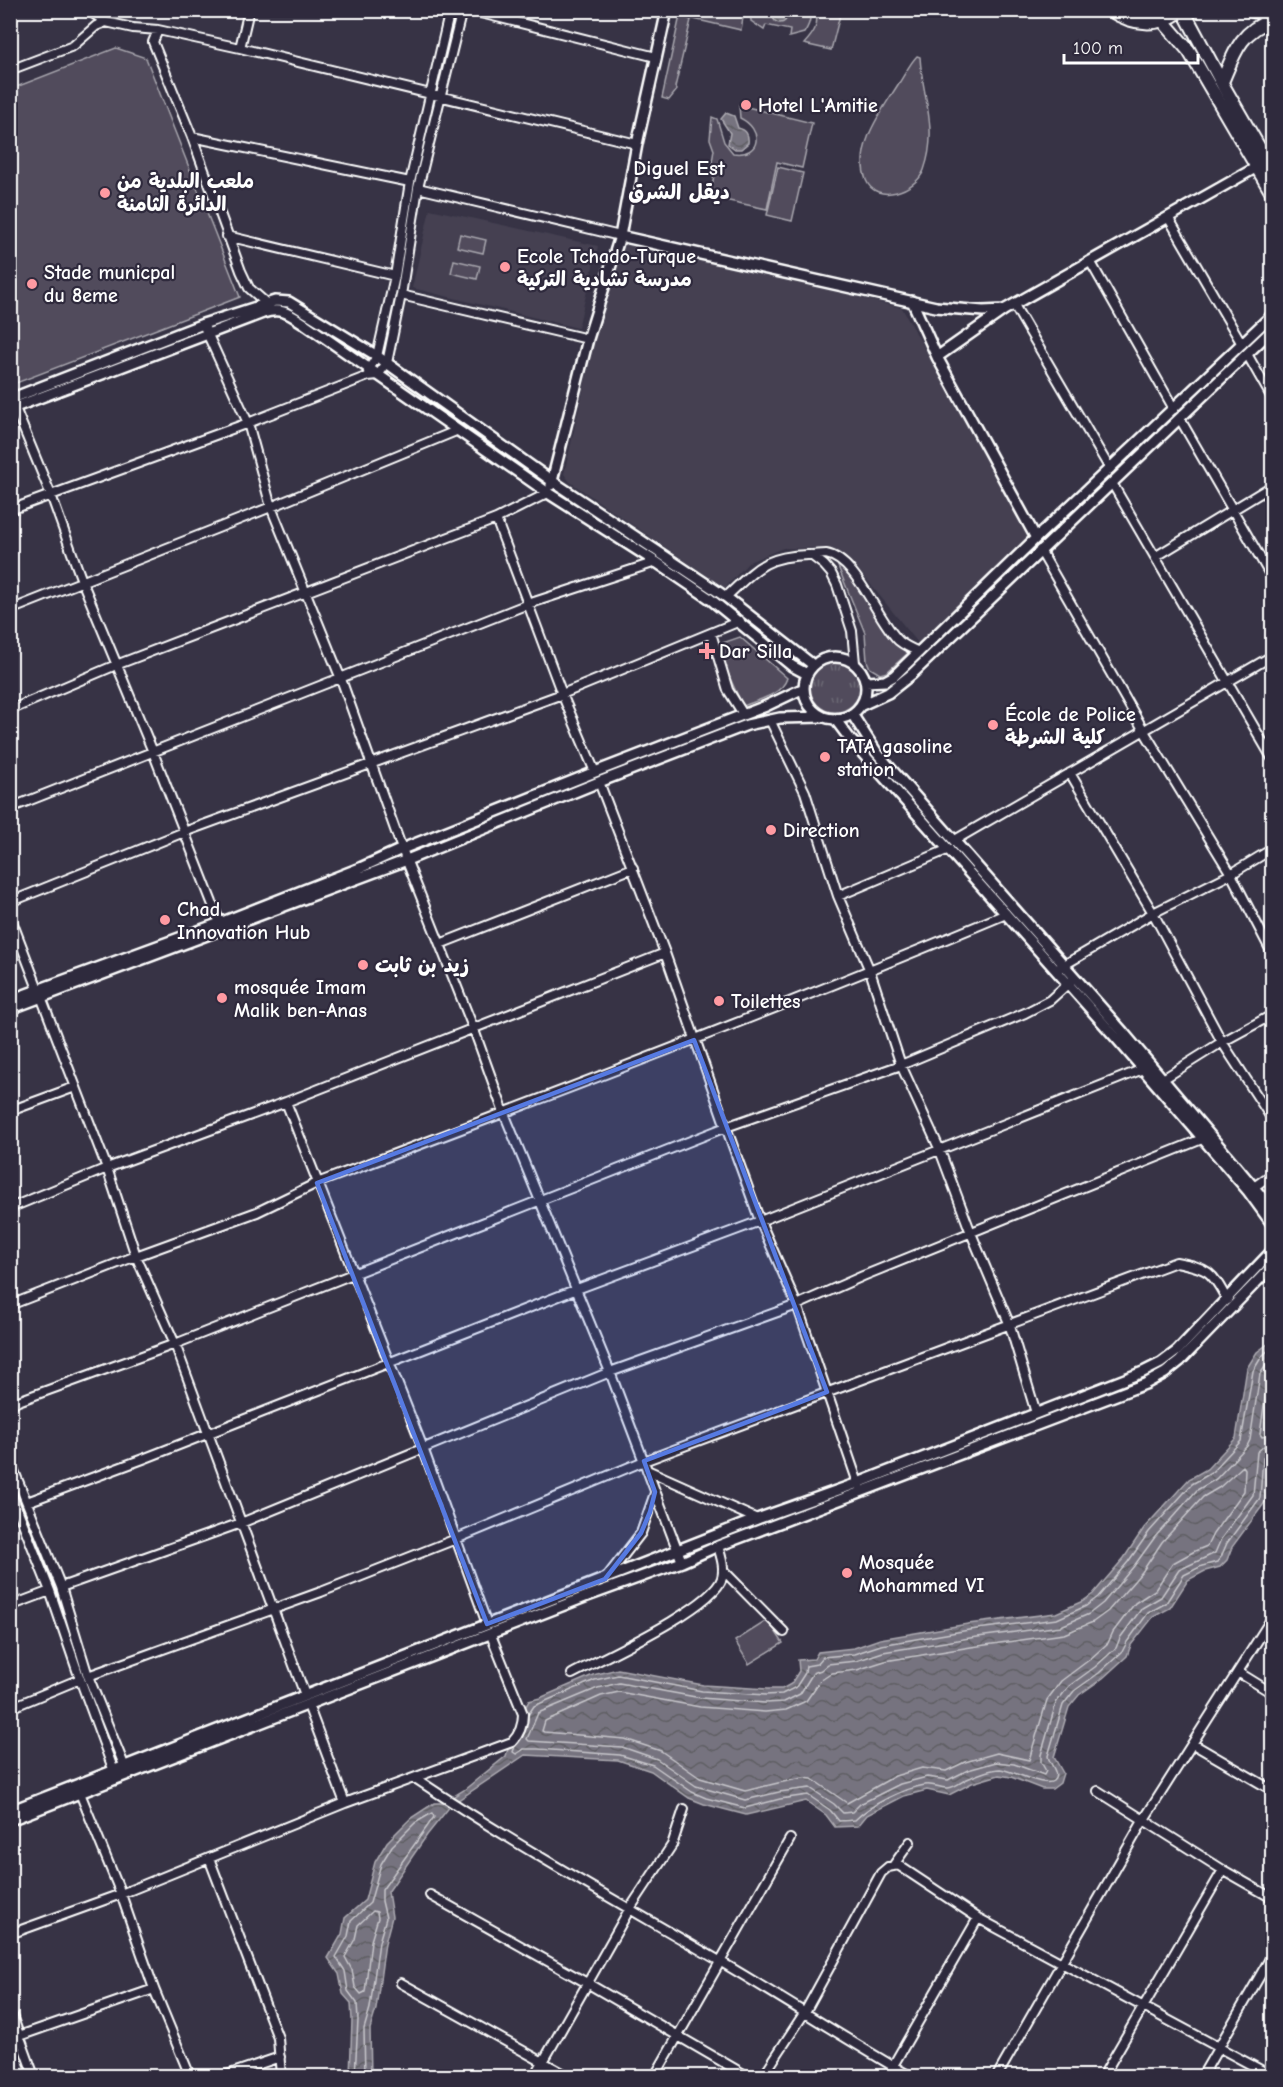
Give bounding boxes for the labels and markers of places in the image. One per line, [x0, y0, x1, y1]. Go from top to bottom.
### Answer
place label: Hotel L'Amitie [758, 94, 878, 117]
marker: Hotel L'Amitie [739, 98, 753, 112]
place label: ملعب البلدية من الدائرة الثامنة [117, 170, 254, 216]
marker: ملعب البلدية من الدائرة الثامنة [98, 186, 112, 200]
place label: Ecole Tchado-Turque مدرسة تشادية التركية [517, 245, 696, 291]
marker: Ecole Tchado-Turque مدرسة تشادية التركية [498, 260, 512, 274]
place label: Stade municpal du 8eme [44, 261, 175, 307]
marker: Stade municpal du 8eme [25, 277, 39, 291]
place label: Dar Silla [719, 640, 792, 663]
marker: Dar Silla [700, 644, 714, 658]
place label: École de Police كلية الشرطة [1005, 702, 1136, 749]
marker: École de Police كلية الشرطة [986, 718, 1000, 732]
place label: TATA gasoline station [837, 735, 952, 781]
marker: TATA gasoline station [818, 750, 832, 764]
place label: Direction [783, 819, 860, 842]
marker: Direction [764, 823, 778, 837]
place label: Chad Innovation Hub [177, 898, 310, 944]
marker: Chad Innovation Hub [158, 913, 172, 927]
place label: زيد بن ثابت [375, 954, 469, 978]
marker: زيد بن ثابت [356, 958, 370, 972]
place label: mosquée Imam Malik ben-Anas [234, 976, 367, 1022]
place label: Toilettes [731, 990, 801, 1013]
marker: mosquée Imam Malik ben-Anas [215, 991, 229, 1005]
marker: Toilettes [712, 994, 726, 1008]
place label: Mosquée Mohammed VI [859, 1551, 984, 1597]
marker: Mosquée Mohammed VI [840, 1566, 854, 1580]

